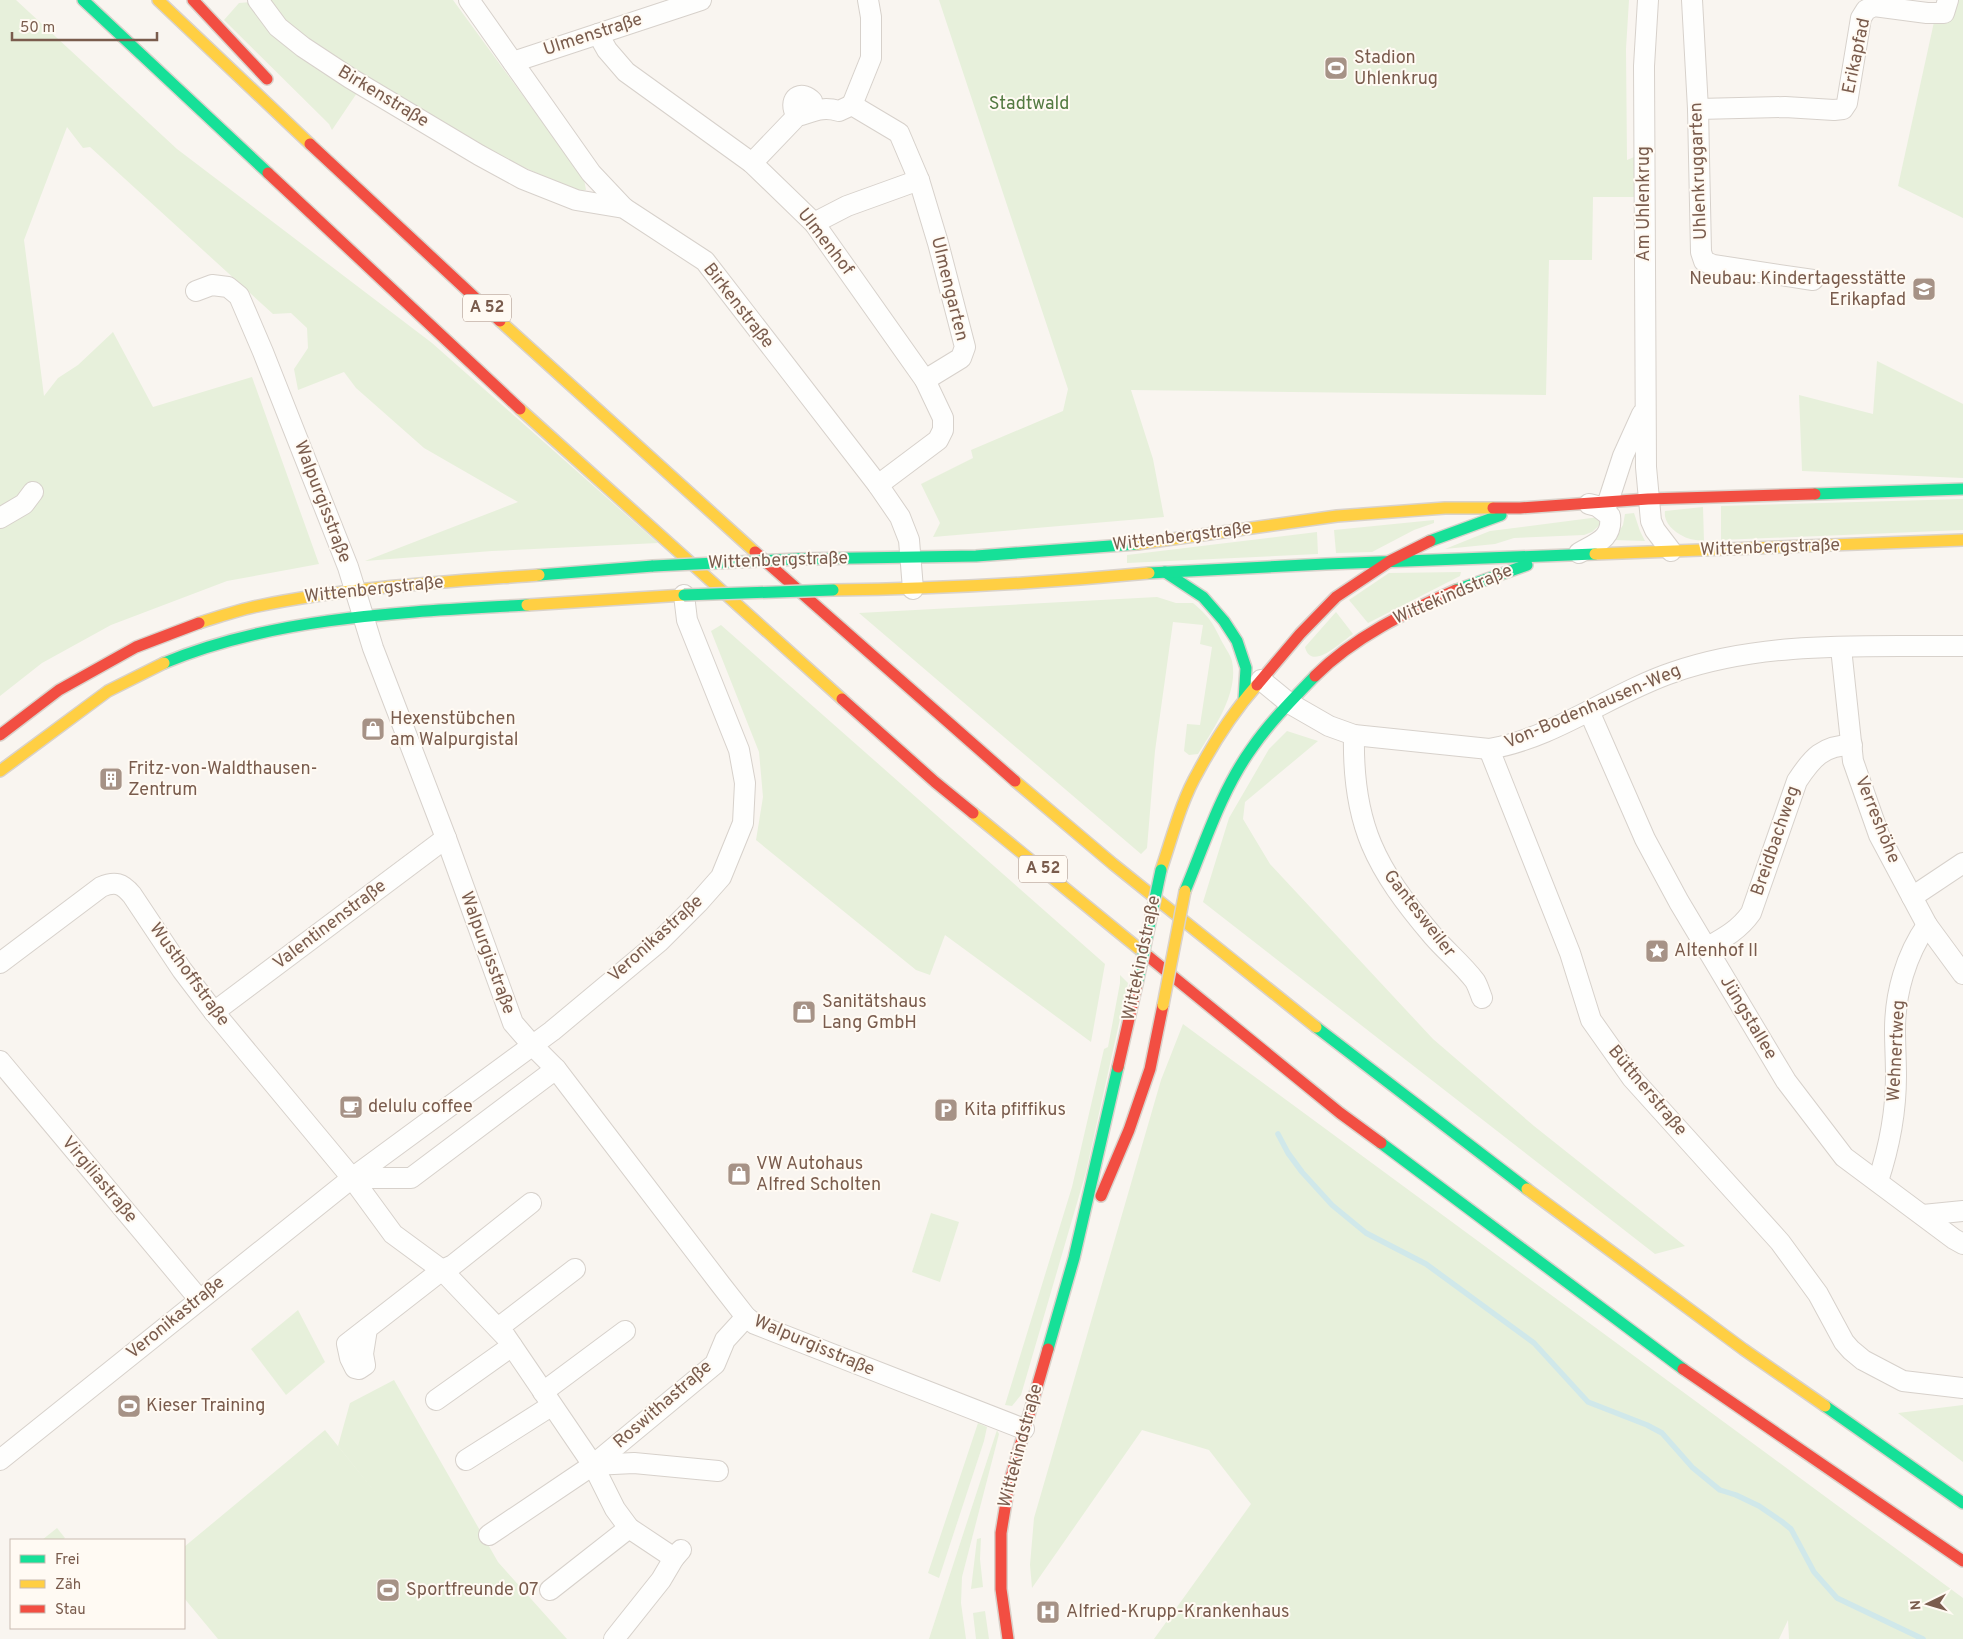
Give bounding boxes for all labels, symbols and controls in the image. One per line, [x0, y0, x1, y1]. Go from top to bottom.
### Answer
street label: Ulmenstraße [541, 8, 645, 62]
scale bar [12, 10, 158, 42]
street label: Erikapfad [1838, 16, 1876, 96]
text: 50 m [20, 19, 55, 38]
place label: Stadion Uhlenkrug [1354, 47, 1438, 91]
sports icon: Stadion Uhlenkrug [1323, 55, 1349, 81]
street label: Birkenstraße [333, 61, 433, 133]
park label: Stadtwald [989, 93, 1069, 116]
street label: Uhlenkruggarten [1685, 102, 1713, 240]
street label: Am Uhlenkrug [1633, 146, 1656, 262]
street label: Ulmenhof [792, 204, 858, 280]
street label: Ulmengarten [925, 234, 973, 344]
street label: Birkenstraße [697, 259, 779, 353]
place label: Neubau: Kindertagesstätte Erikapfad [1689, 268, 1906, 312]
school or university icon: Neubau: Kindertagesstätte Erikapfad [1911, 276, 1937, 302]
road number: A 52 [463, 294, 511, 322]
street label: Walpurgisstraße [288, 438, 356, 566]
street label: Wittenbergstraße [1111, 517, 1253, 557]
street label: Wittenbergstraße [1700, 534, 1840, 562]
street label: Wittenbergstraße [708, 547, 848, 575]
street label: Wittekindstraße [1390, 560, 1516, 630]
street label: Wittenbergstraße [303, 571, 445, 609]
street label: Von-Bodenhausen-Weg [1501, 659, 1685, 755]
place label: Hexenstübchen am Walpurgistal [390, 708, 518, 752]
shop icon: Hexenstübchen am Walpurgistal [360, 716, 386, 742]
place label: Fritz-von-Waldthausen- Zentrum [128, 758, 318, 802]
building icon: Fritz-von-Waldthausen- Zentrum [98, 766, 124, 792]
street label: Verreshöhe [1849, 773, 1905, 867]
street label: Breidbachweg [1746, 783, 1806, 899]
road number: A 52 [1019, 856, 1067, 882]
street label: Gantesweiler [1378, 866, 1460, 962]
street label: Valentinenstraße [269, 875, 391, 975]
street label: Walpurgisstraße [454, 888, 520, 1018]
street label: Veronikastraße [604, 890, 708, 988]
street label: Wittekindstraße [1118, 893, 1166, 1023]
street label: Wusthoffstraße [144, 919, 234, 1031]
place icon: Altenhof II [1644, 938, 1670, 964]
place label: Altenhof II [1674, 940, 1758, 963]
street label: Jüngstallee [1714, 972, 1782, 1064]
place label: Sanitätshaus Lang GmbH [822, 991, 927, 1035]
shop icon: Sanitätshaus Lang GmbH [791, 999, 817, 1025]
street label: Wehnertweg [1883, 1000, 1911, 1102]
street label: Büttnerstraße [1602, 1041, 1692, 1141]
cafe icon: delulu coffee [338, 1094, 364, 1120]
place label: delulu coffee [368, 1096, 473, 1119]
parking icon: Kita pfiffikus [933, 1097, 959, 1123]
place label: Kita pfiffikus [964, 1099, 1066, 1122]
street label: Virgiliastraße [56, 1132, 142, 1228]
place label: VW Autohaus Alfred Scholten [756, 1153, 881, 1197]
shop icon: VW Autohaus Alfred Scholten [726, 1161, 752, 1187]
street label: Veronikastraße [122, 1271, 230, 1365]
street label: Walpurgisstraße [750, 1310, 878, 1382]
street label: Roswithastraße [609, 1356, 717, 1454]
street label: Wittekindstraße [993, 1382, 1049, 1510]
sports icon: Kieser Training [116, 1393, 142, 1419]
place label: Kieser Training [146, 1395, 265, 1418]
legend [10, 1539, 185, 1629]
text: Frei [55, 1551, 80, 1570]
text: Zäh [55, 1576, 81, 1595]
sports icon: Sportfreunde 07 [375, 1577, 401, 1603]
place label: Sportfreunde 07 [406, 1579, 538, 1602]
north arrow [1903, 1579, 1953, 1629]
hospital icon: Alfried-Krupp-Krankenhaus [1035, 1599, 1061, 1625]
text: N [1908, 1599, 1925, 1611]
text: Stau [55, 1601, 86, 1620]
place label: Alfried-Krupp-Krankenhaus [1066, 1601, 1290, 1624]

